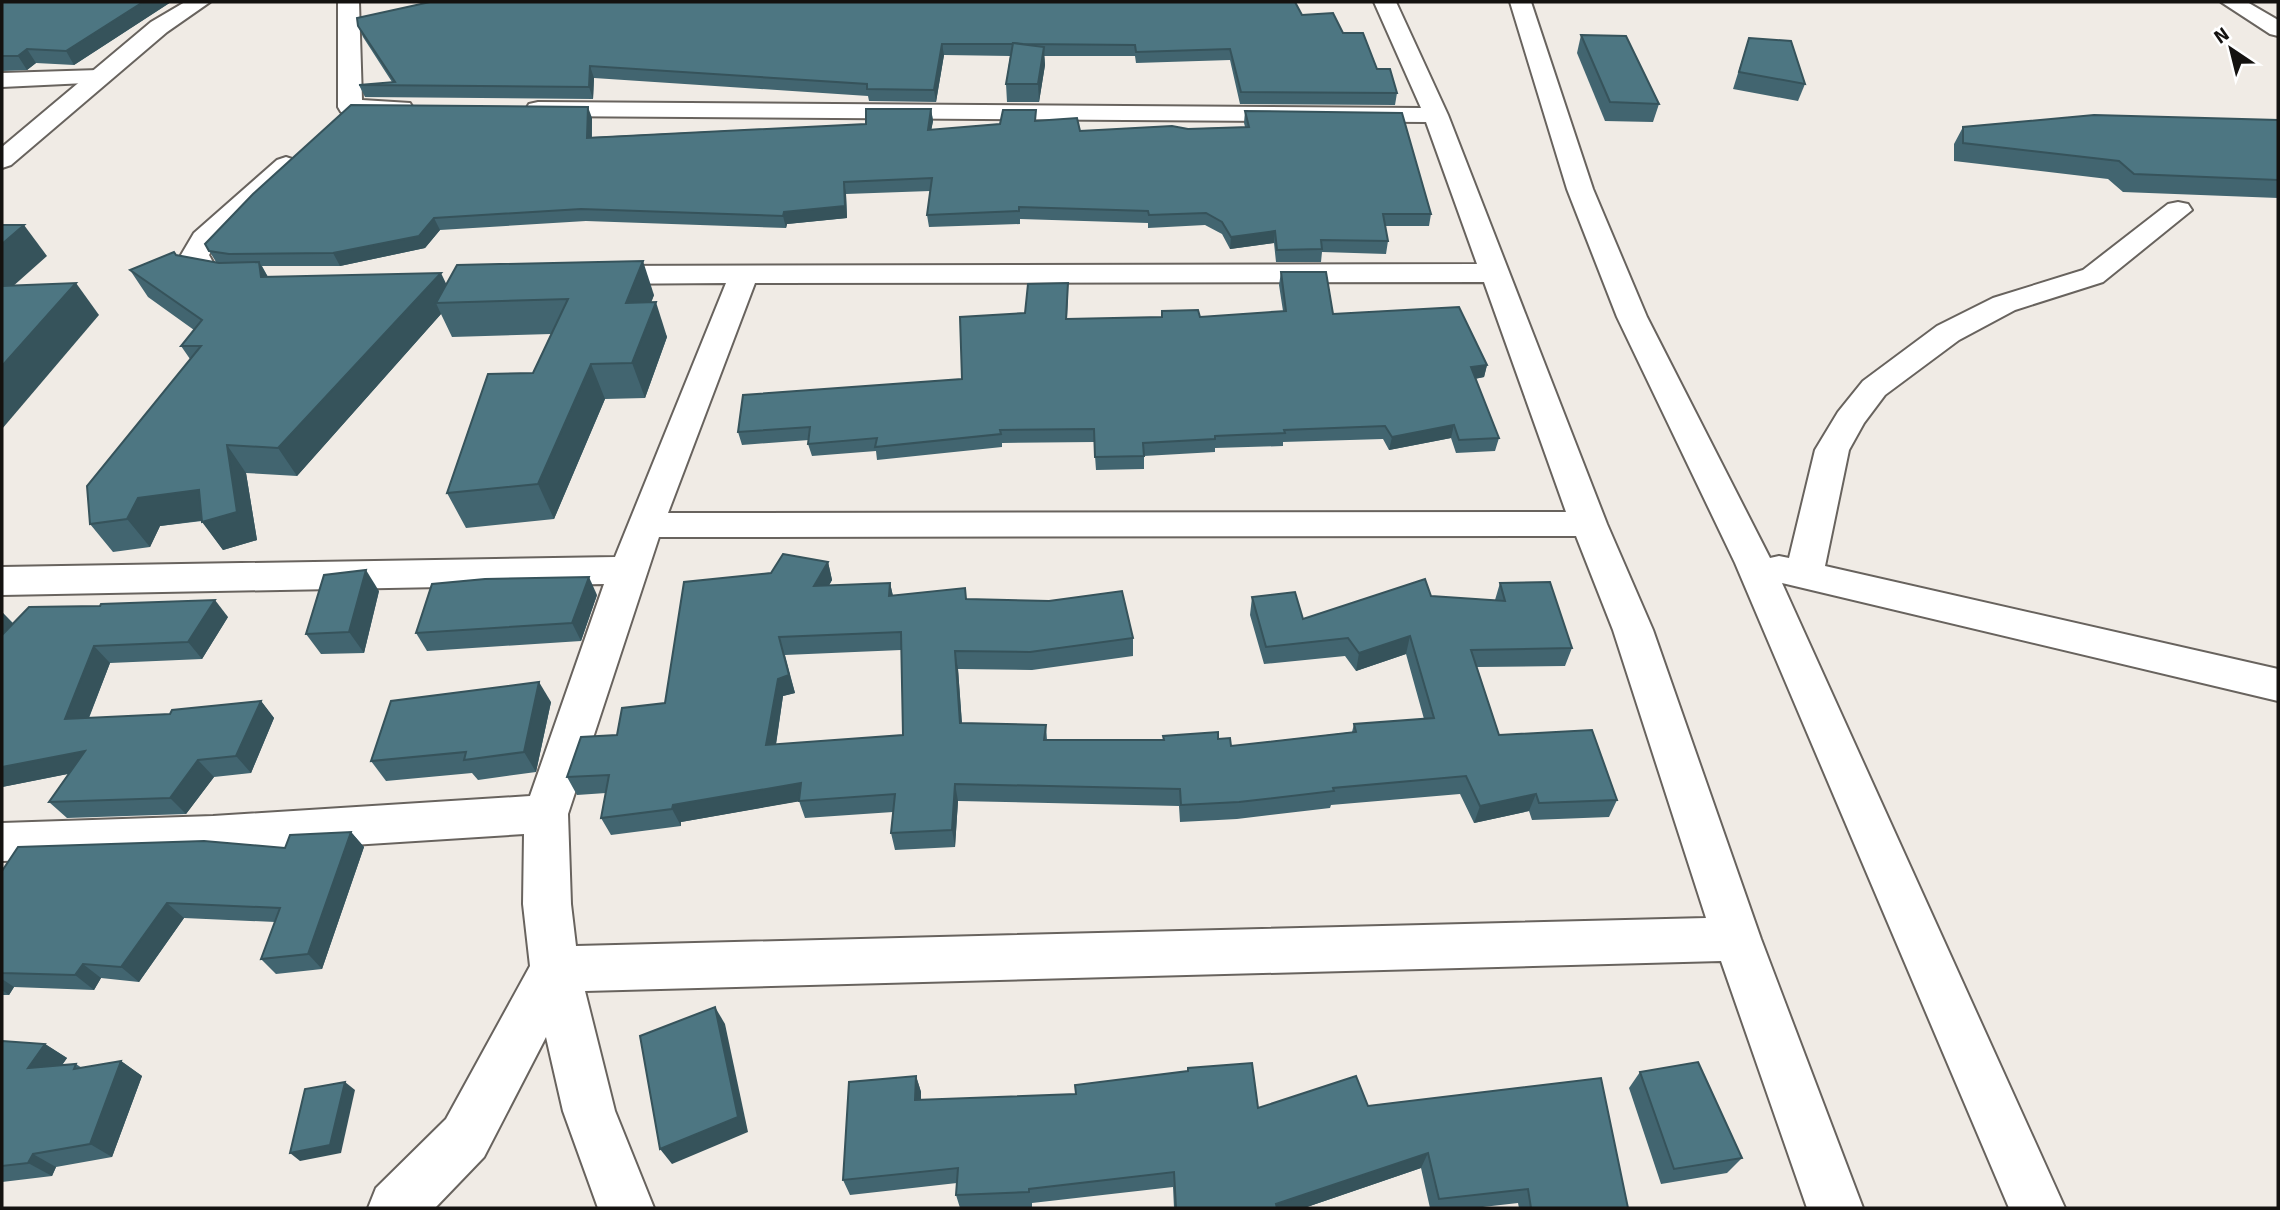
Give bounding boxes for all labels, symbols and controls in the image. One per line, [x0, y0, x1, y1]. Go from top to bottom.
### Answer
north arrow [2196, 14, 2266, 84]
text: N [2210, 22, 2234, 50]

